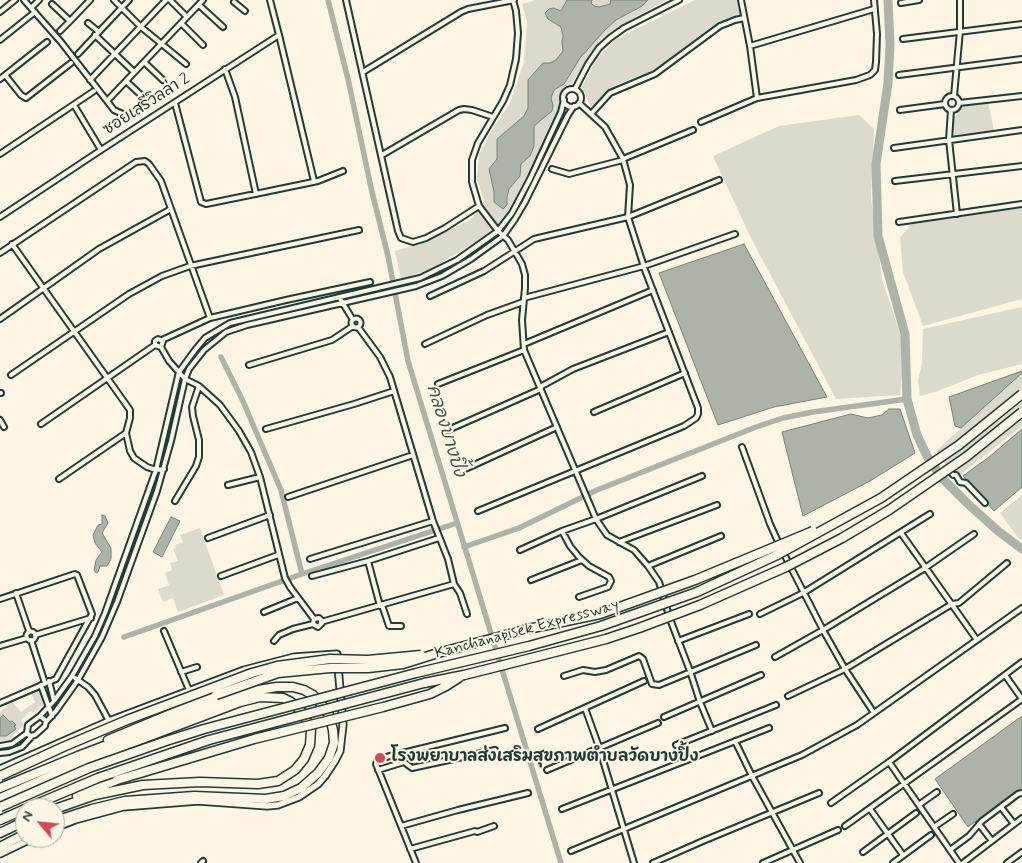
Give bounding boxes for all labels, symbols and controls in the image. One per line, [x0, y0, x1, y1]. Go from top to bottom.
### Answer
street label: ซอยเสรีวิลล่า 2 [100, 70, 194, 140]
water label: คลองบางปิ้ง [421, 382, 469, 480]
street label: Kanchanapisek Expressway [433, 596, 621, 664]
place label: โรงพยาบาลส่งเสริมสุขภาพตำบลวัดบางปิ้ง [391, 748, 699, 768]
marker: โรงพยาบาลส่งเสริมสุขภาพตำบลวัดบางปิ้ง [373, 751, 387, 765]
north arrow [15, 798, 65, 848]
text: N [17, 808, 38, 825]

